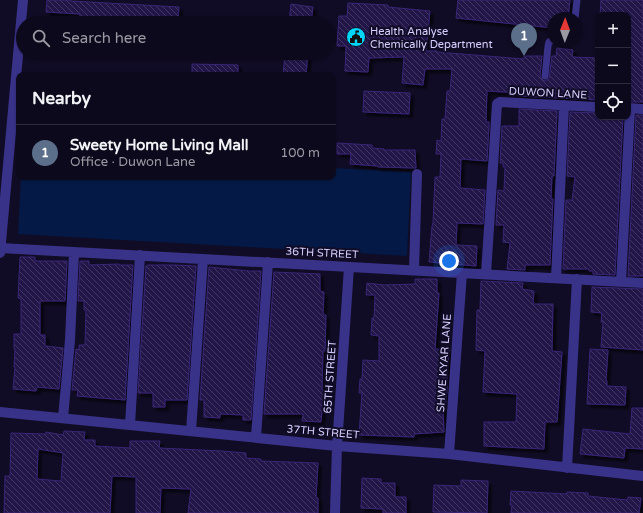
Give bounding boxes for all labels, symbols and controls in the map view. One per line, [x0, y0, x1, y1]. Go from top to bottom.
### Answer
north arrow [547, 12, 583, 48]
map controls [595, 12, 631, 120]
button: + [595, 12, 631, 48]
search box [16, 16, 336, 60]
pin: 1 [511, 23, 537, 56]
place label: Health Analyse Chemically Department [370, 25, 493, 51]
public building icon: Health Analyse Chemically Department [345, 26, 367, 48]
icon: search [30, 27, 52, 49]
text: Search here [62, 29, 146, 47]
button: − [595, 48, 631, 84]
street label: DUWON LANE [508, 84, 588, 102]
button: locate [595, 84, 631, 120]
text: Nearby [32, 88, 91, 109]
text: Sweety Home Living Mall [70, 136, 248, 154]
text: 1 [41, 145, 49, 161]
text: 100 m [280, 145, 320, 161]
text: Office · Duwon Lane [70, 154, 195, 170]
street label: 36TH STREET [285, 245, 359, 261]
your location [439, 251, 459, 271]
street label: SHWE KYAR LANE [434, 313, 454, 413]
street label: 65TH STREET [321, 340, 339, 414]
street label: 37TH STREET [286, 422, 360, 442]

